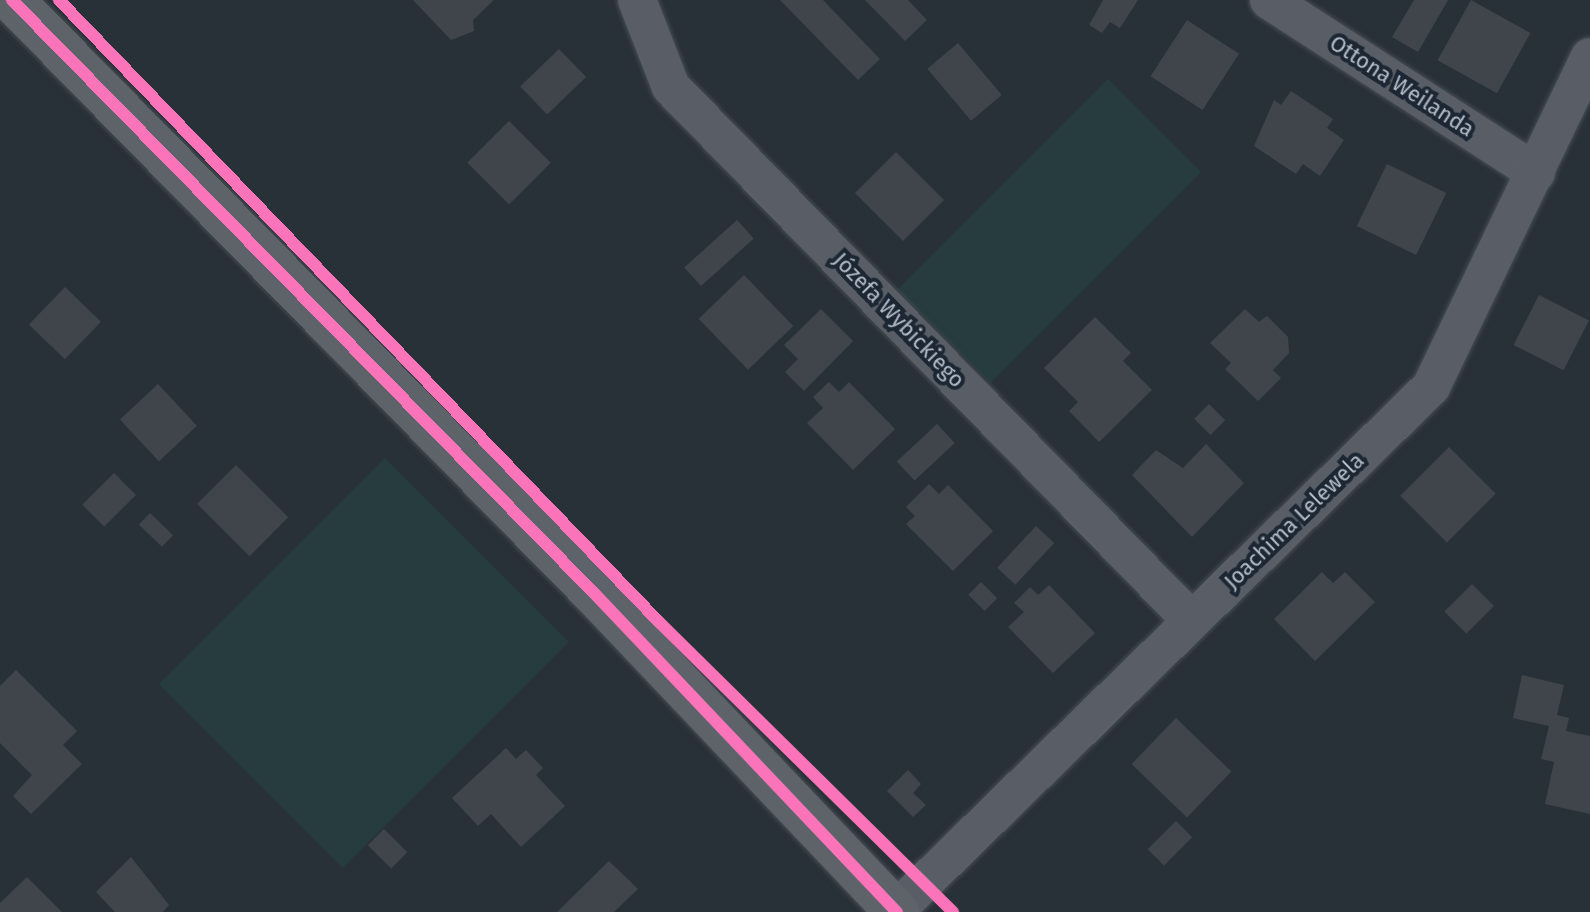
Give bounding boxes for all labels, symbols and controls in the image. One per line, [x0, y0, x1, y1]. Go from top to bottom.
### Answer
street label: Ottona Weilanda [1325, 30, 1479, 142]
street label: Józefa Wybickiego [828, 247, 970, 393]
street label: Joachima Lelewela [1219, 447, 1369, 595]

